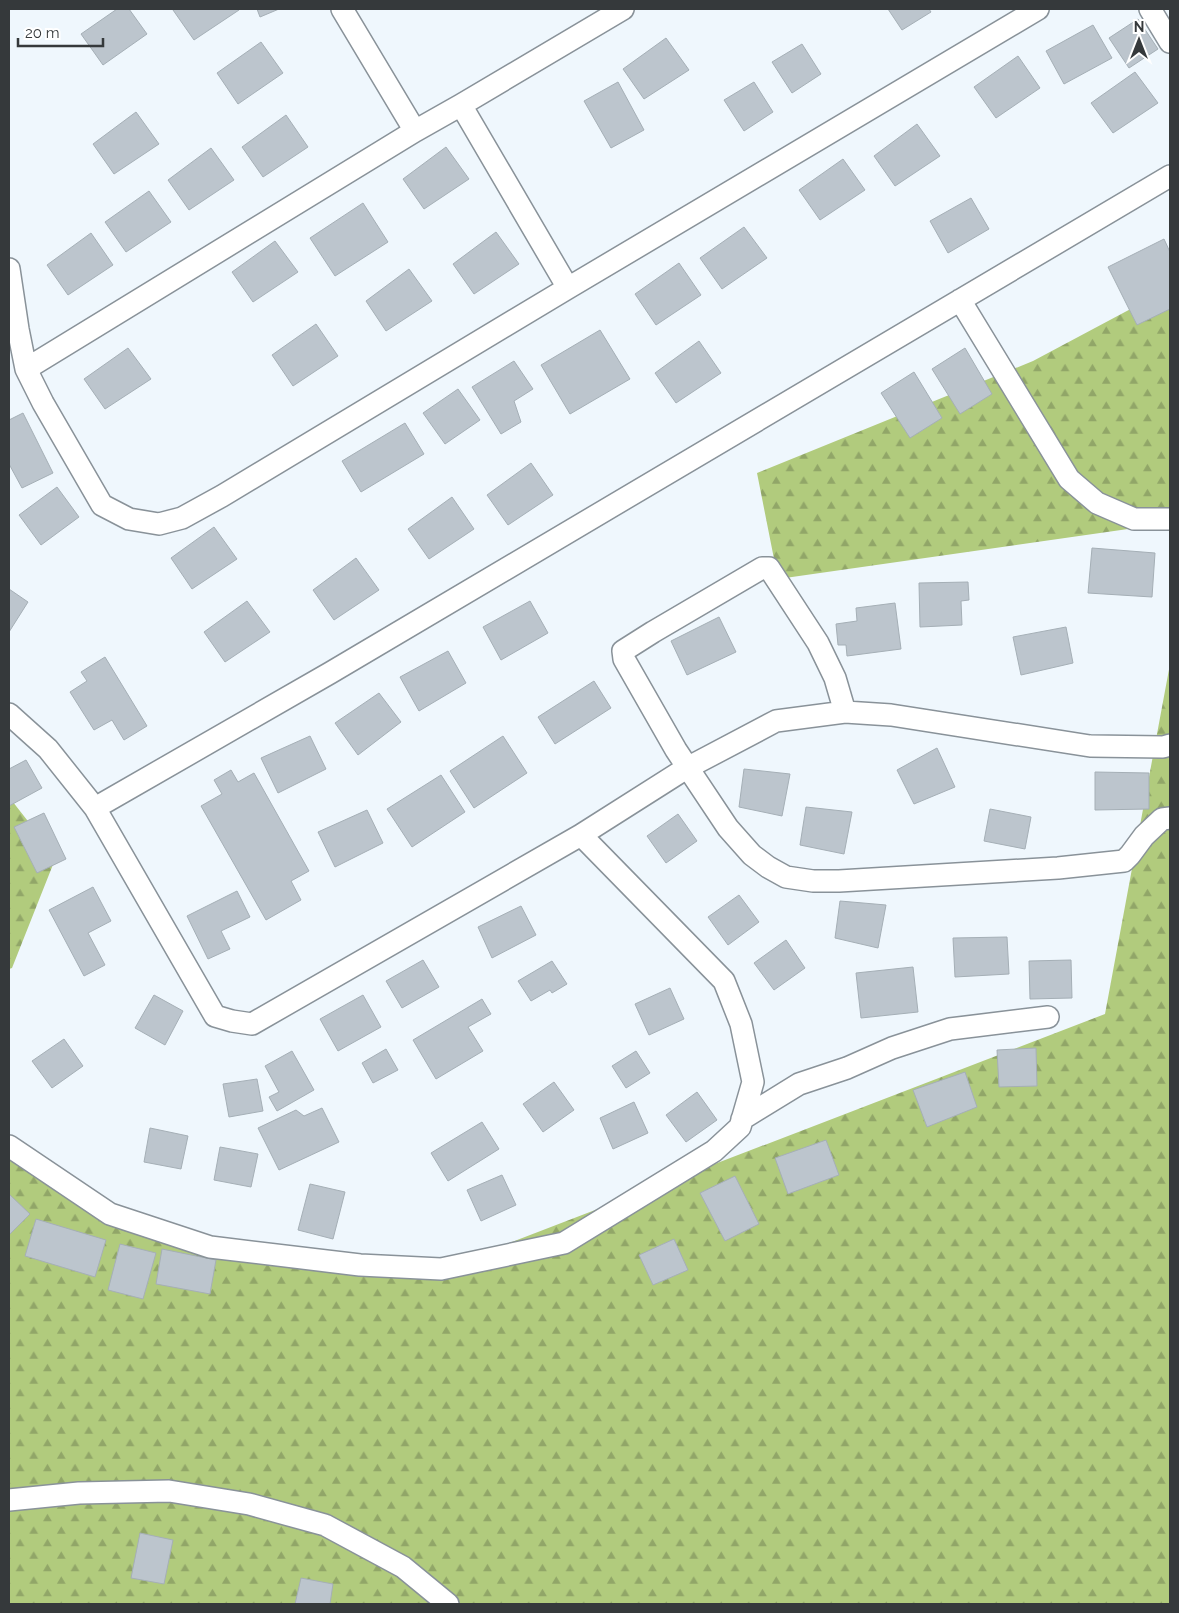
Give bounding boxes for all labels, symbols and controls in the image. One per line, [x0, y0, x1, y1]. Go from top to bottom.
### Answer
scale bar [18, 15, 102, 47]
north arrow [1114, 15, 1164, 65]
text: N [1134, 19, 1144, 35]
text: 20 m [25, 24, 60, 42]

